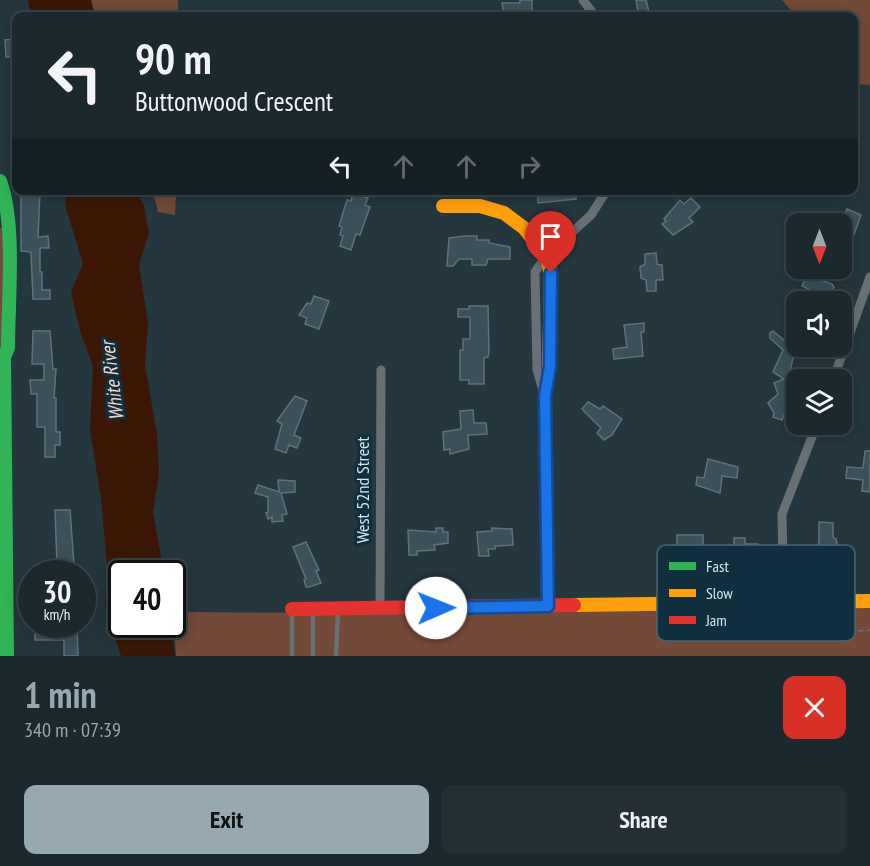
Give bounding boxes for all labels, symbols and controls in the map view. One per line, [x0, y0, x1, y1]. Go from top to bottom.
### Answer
text: 90 m [135, 31, 212, 86]
icon: left [36, 36, 114, 114]
text: Buttonwood Crescent [135, 84, 333, 118]
icon: left [324, 150, 357, 183]
icon: ahead [387, 150, 420, 183]
icon: ahead [450, 150, 483, 183]
icon: right [513, 150, 546, 183]
pin [525, 211, 576, 273]
north arrow [786, 213, 852, 279]
map controls [786, 213, 852, 435]
icon: arrive [534, 220, 567, 253]
button: sound [786, 291, 852, 357]
water label: White River [94, 337, 130, 422]
button: layers [786, 369, 852, 435]
street label: West 52nd Street [351, 437, 374, 543]
legend [657, 545, 855, 641]
text: Fast [706, 556, 729, 576]
speed limit sign: 40 [108, 560, 186, 638]
text: 30 [43, 572, 71, 611]
position arrow [404, 576, 468, 640]
text: Slow [706, 583, 733, 603]
text: km/h [44, 605, 70, 624]
text: Jam [705, 610, 727, 630]
text: 1 min [24, 671, 97, 718]
button: close [783, 676, 846, 739]
text: 340 m · 07:39 [24, 717, 121, 743]
button: Exit [24, 785, 429, 854]
button: Share [441, 785, 846, 854]

